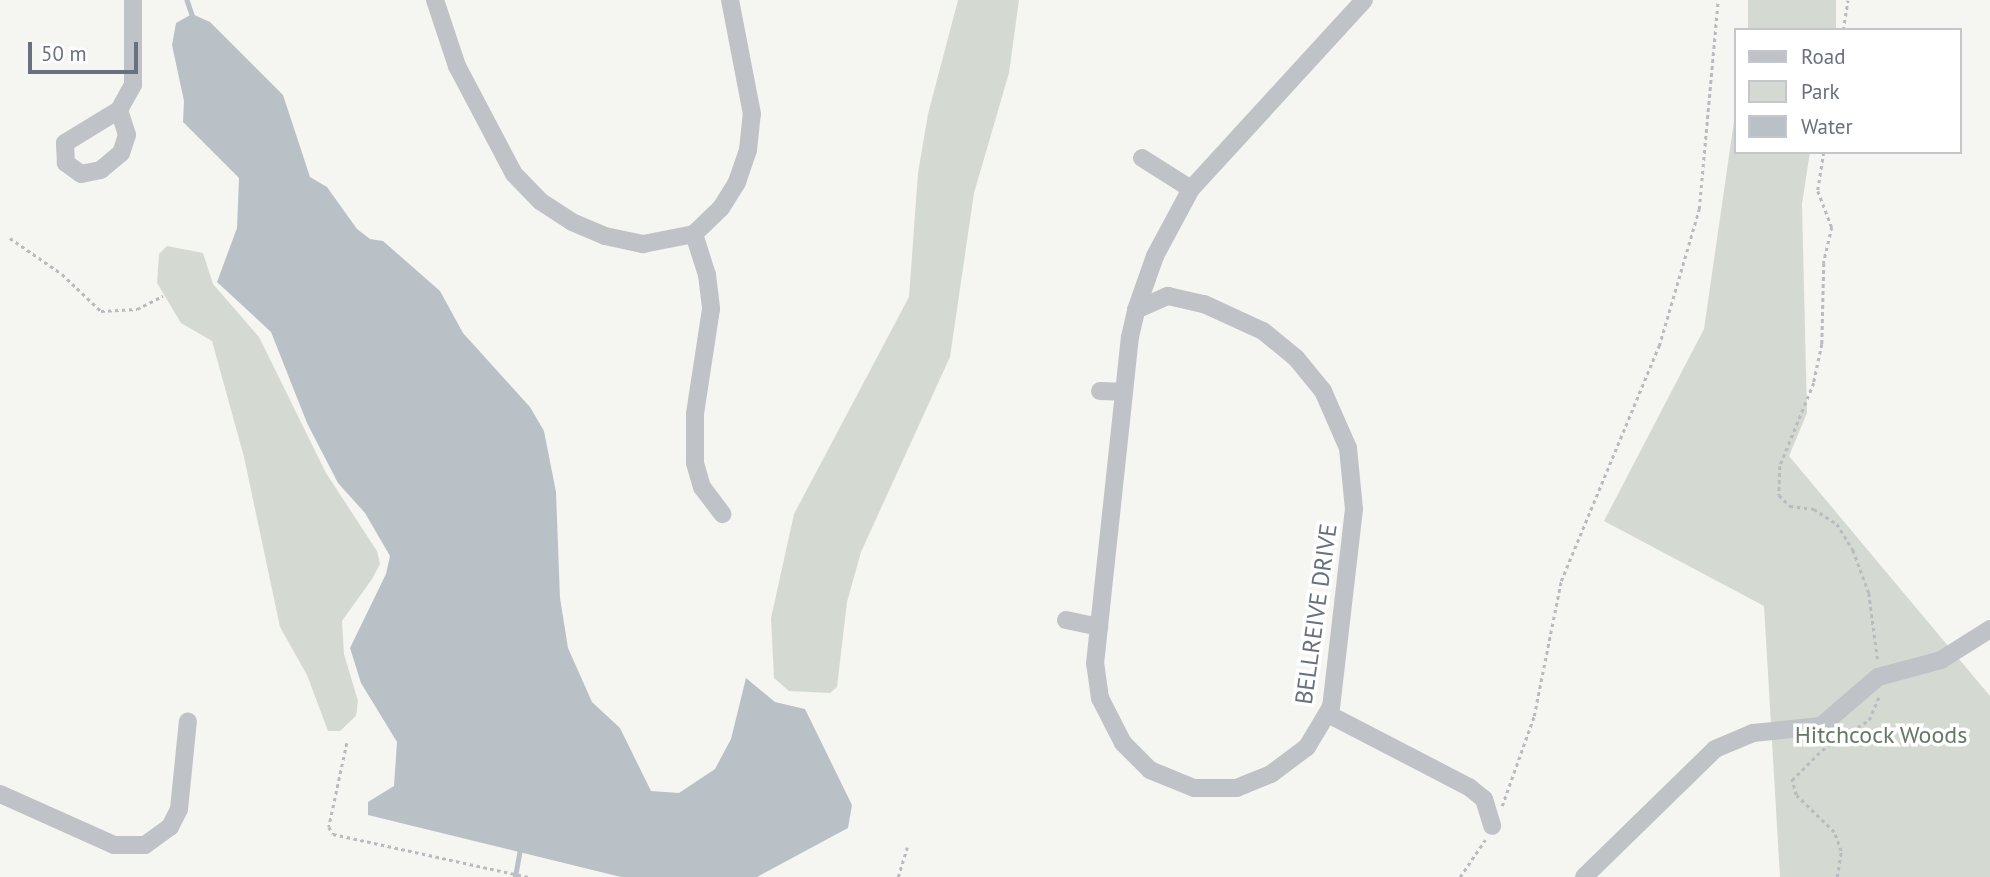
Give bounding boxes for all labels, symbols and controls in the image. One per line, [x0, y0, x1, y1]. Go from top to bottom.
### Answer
scale bar [32, 28, 142, 72]
legend [1734, 28, 1962, 154]
text: 50 m [41, 40, 87, 67]
text: Road [1801, 43, 1845, 70]
text: Park [1801, 78, 1840, 105]
text: Water [1801, 113, 1853, 140]
street label: BELLREIVE DRIVE [1289, 522, 1343, 706]
park label: Hitchcock Woods [1794, 721, 1968, 749]

